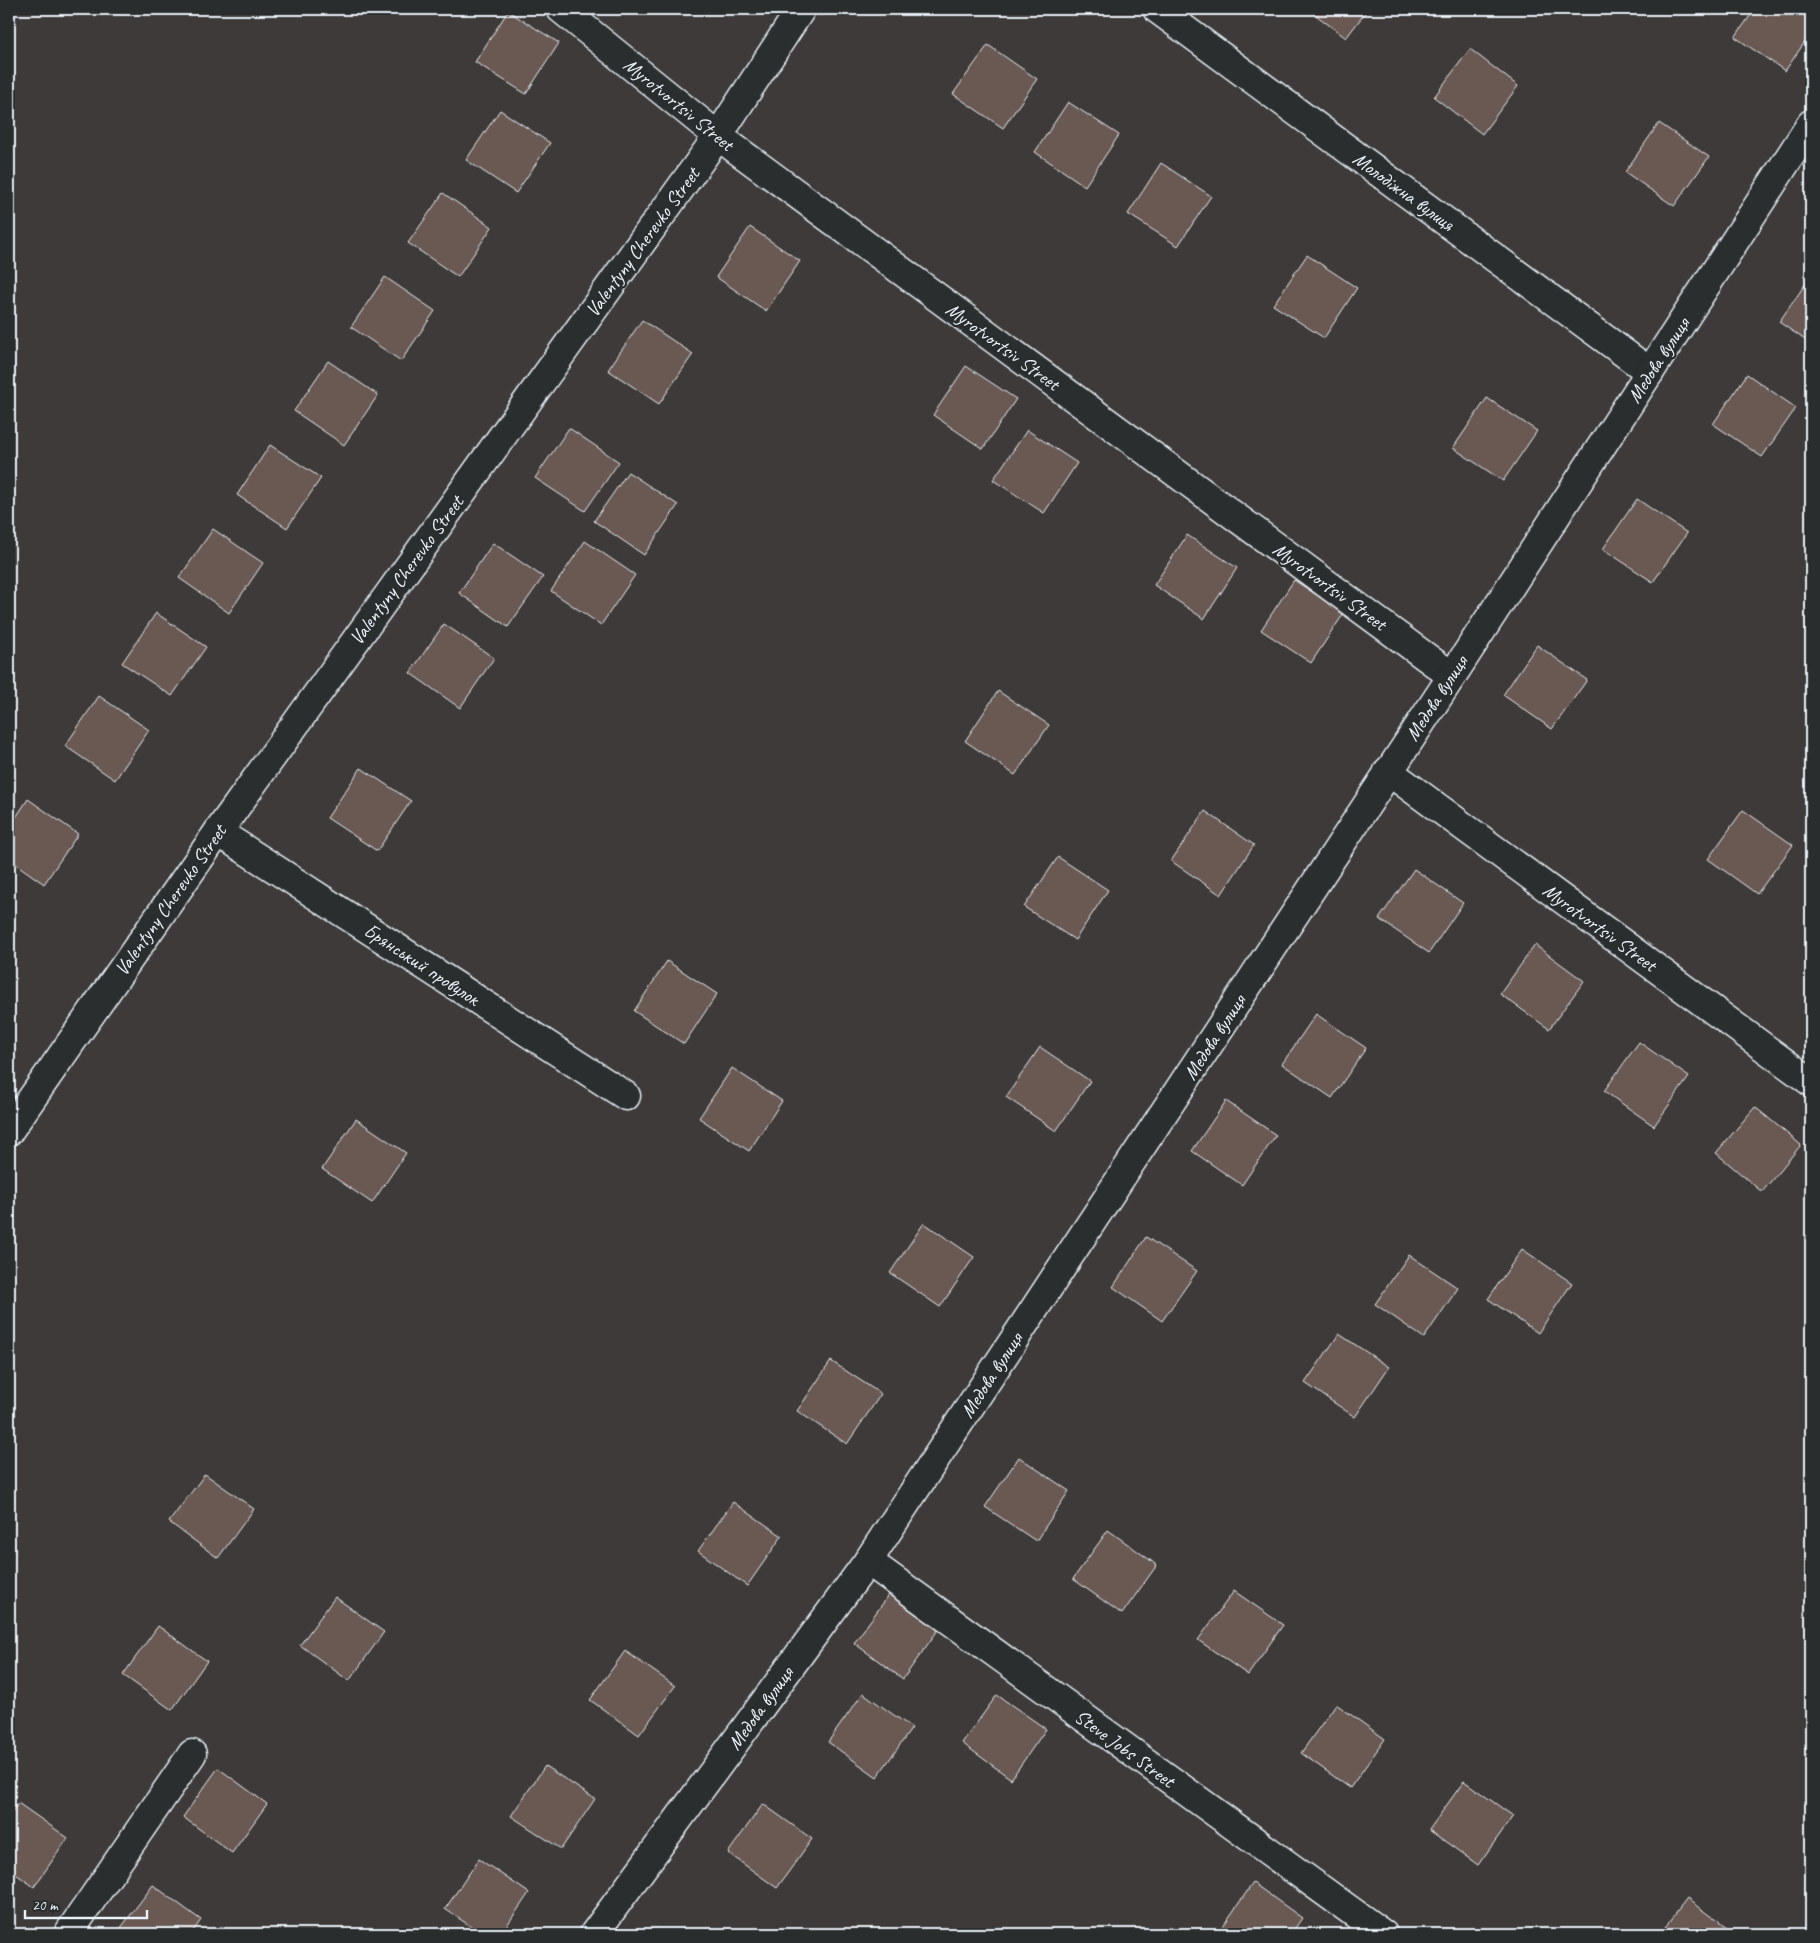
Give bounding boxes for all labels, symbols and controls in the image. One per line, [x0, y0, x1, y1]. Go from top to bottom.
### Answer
street label: Myrotvortsiv Street [619, 52, 741, 158]
street label: Молодіжна вулиця [1348, 146, 1460, 237]
street label: Valentyny Cherevko Street [580, 161, 706, 322]
street label: Myrotvortsiv Street [941, 297, 1066, 397]
street label: Медова вулиця [1622, 311, 1696, 408]
street label: Valentyny Cherevko Street [344, 489, 470, 650]
street label: Myrotvortsiv Street [1268, 537, 1393, 637]
street label: Медова вулиця [1400, 649, 1474, 746]
street label: Valentyny Cherevko Street [109, 818, 233, 981]
street label: Myrotvortsiv Street [1538, 878, 1663, 978]
street label: Брянський провулок [359, 918, 486, 1012]
street label: Медова вулиця [1178, 988, 1252, 1085]
street label: Медова вулиця [955, 1326, 1029, 1423]
street label: Медова вулиця [722, 1660, 800, 1755]
street label: Steve Jobs Street [1070, 1704, 1182, 1794]
scale bar [25, 1888, 148, 1920]
text: 20 m [32, 1896, 59, 1915]

